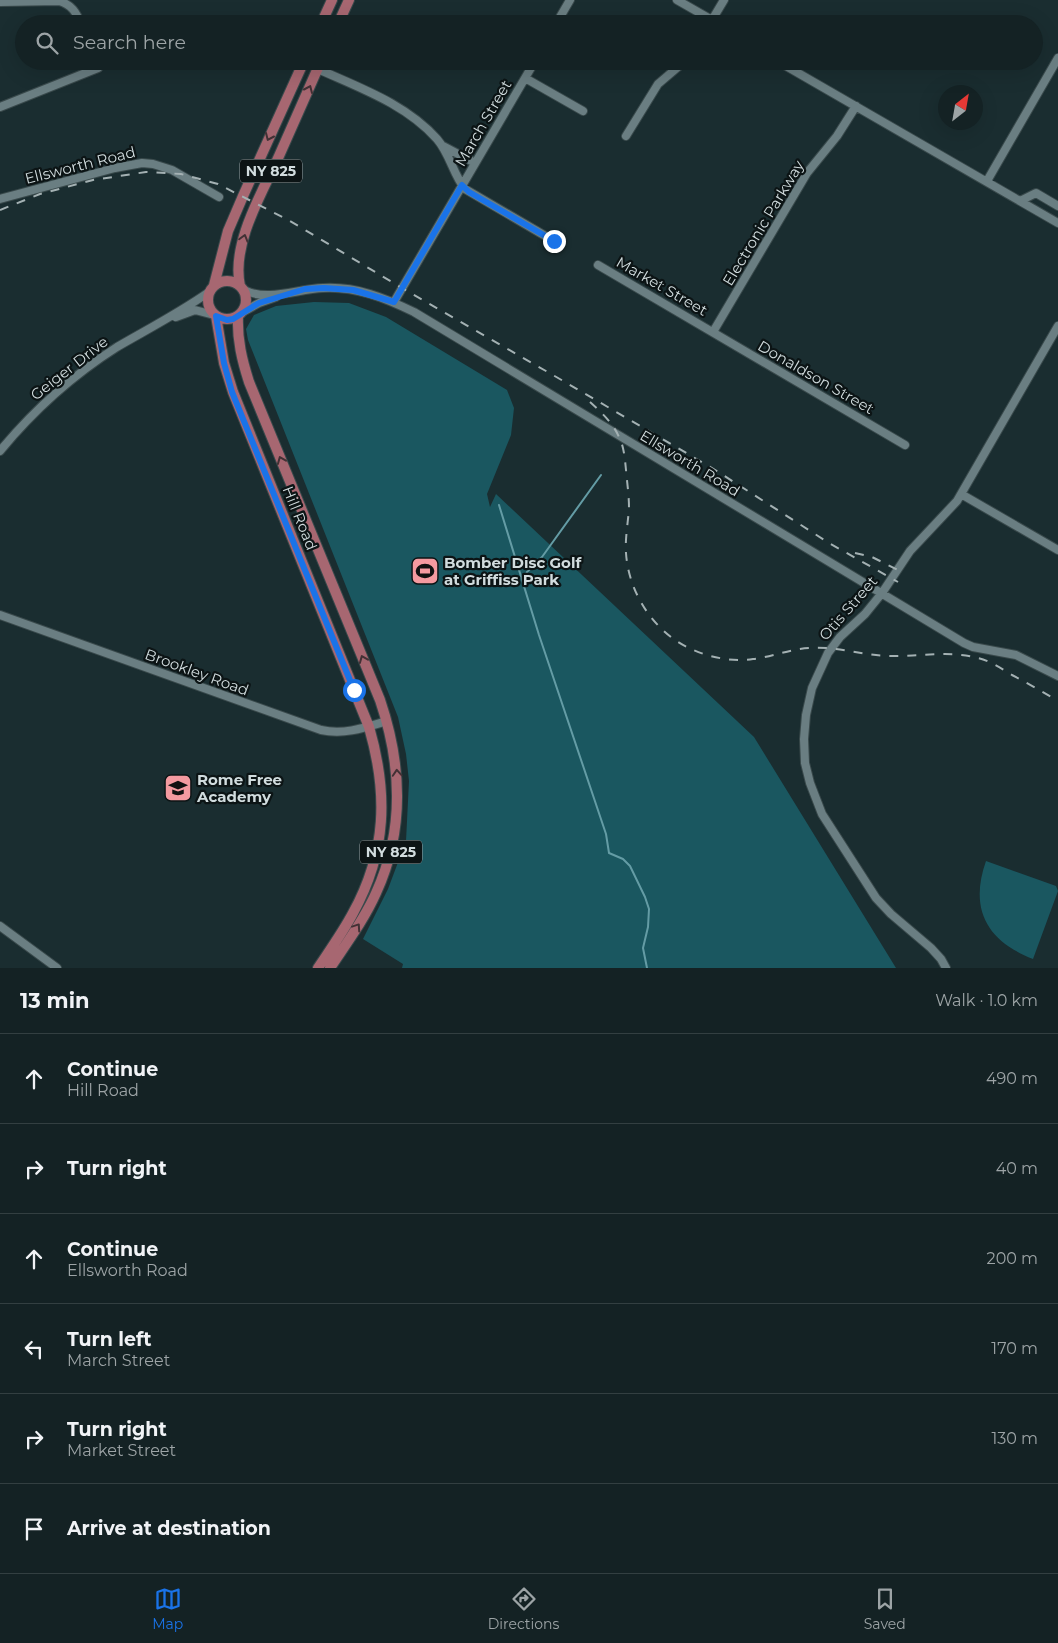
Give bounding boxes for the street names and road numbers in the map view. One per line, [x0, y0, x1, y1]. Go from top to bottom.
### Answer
street label: March Street [451, 76, 515, 170]
street label: Ellsworth Road [23, 142, 137, 188]
street label: Electronic Parkway [718, 156, 808, 289]
road number: NY 825 [240, 160, 302, 182]
street label: Market Street [613, 252, 711, 320]
street label: Geiger Drive [26, 332, 112, 404]
street label: Donaldson Street [754, 336, 878, 418]
street label: Ellsworth Road [637, 426, 743, 500]
street label: Hill Road [279, 483, 321, 553]
street label: Otis Street [815, 572, 881, 644]
street label: Brookley Road [142, 644, 252, 700]
road number: NY 825 [360, 840, 422, 864]

